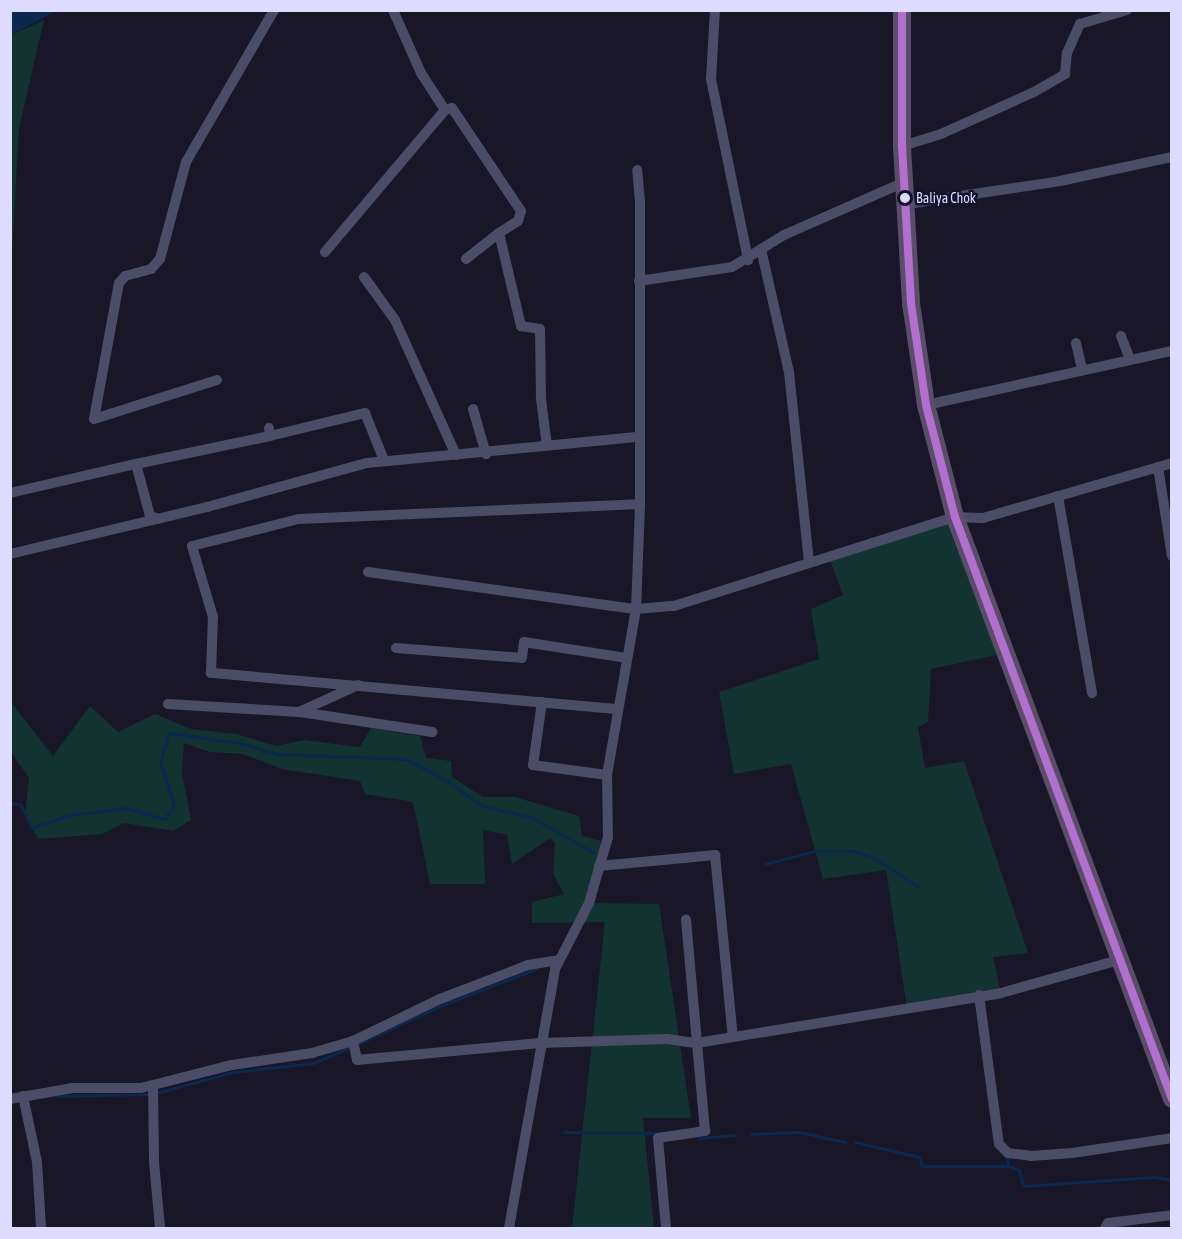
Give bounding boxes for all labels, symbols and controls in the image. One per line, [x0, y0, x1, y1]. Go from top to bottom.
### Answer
place label: Baliya Chok [916, 190, 976, 206]
marker: Baliya Chok [899, 192, 911, 204]

